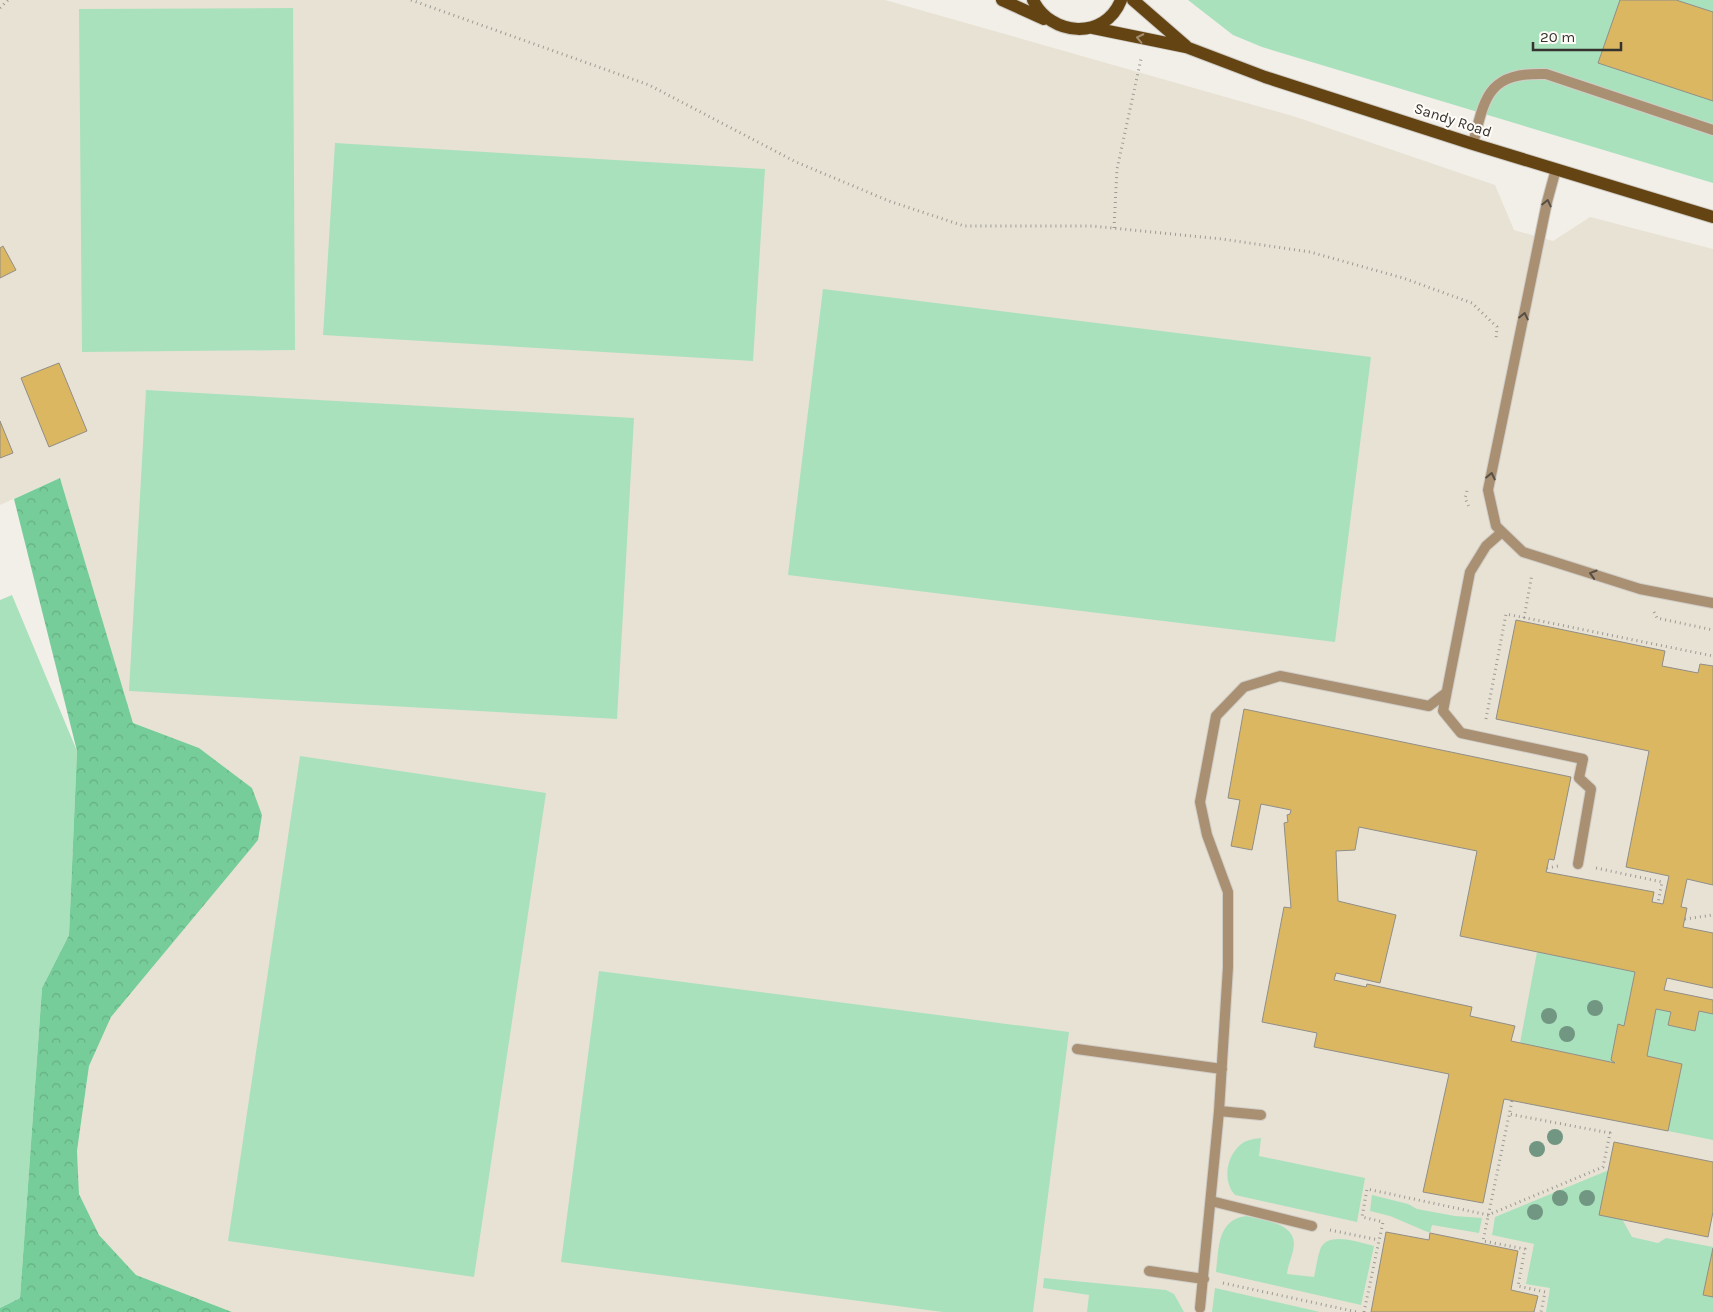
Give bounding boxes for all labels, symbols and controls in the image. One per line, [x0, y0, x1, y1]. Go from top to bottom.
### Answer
scale bar [1533, 20, 1620, 52]
text: 20 m [1540, 28, 1575, 46]
one-way arrow [1135, 33, 1144, 44]
street label: Sandy Road [1412, 99, 1494, 141]
one-way arrow [1541, 198, 1552, 207]
one-way arrow [1518, 312, 1529, 321]
one-way arrow [1486, 471, 1496, 480]
one-way arrow [1589, 570, 1598, 580]

